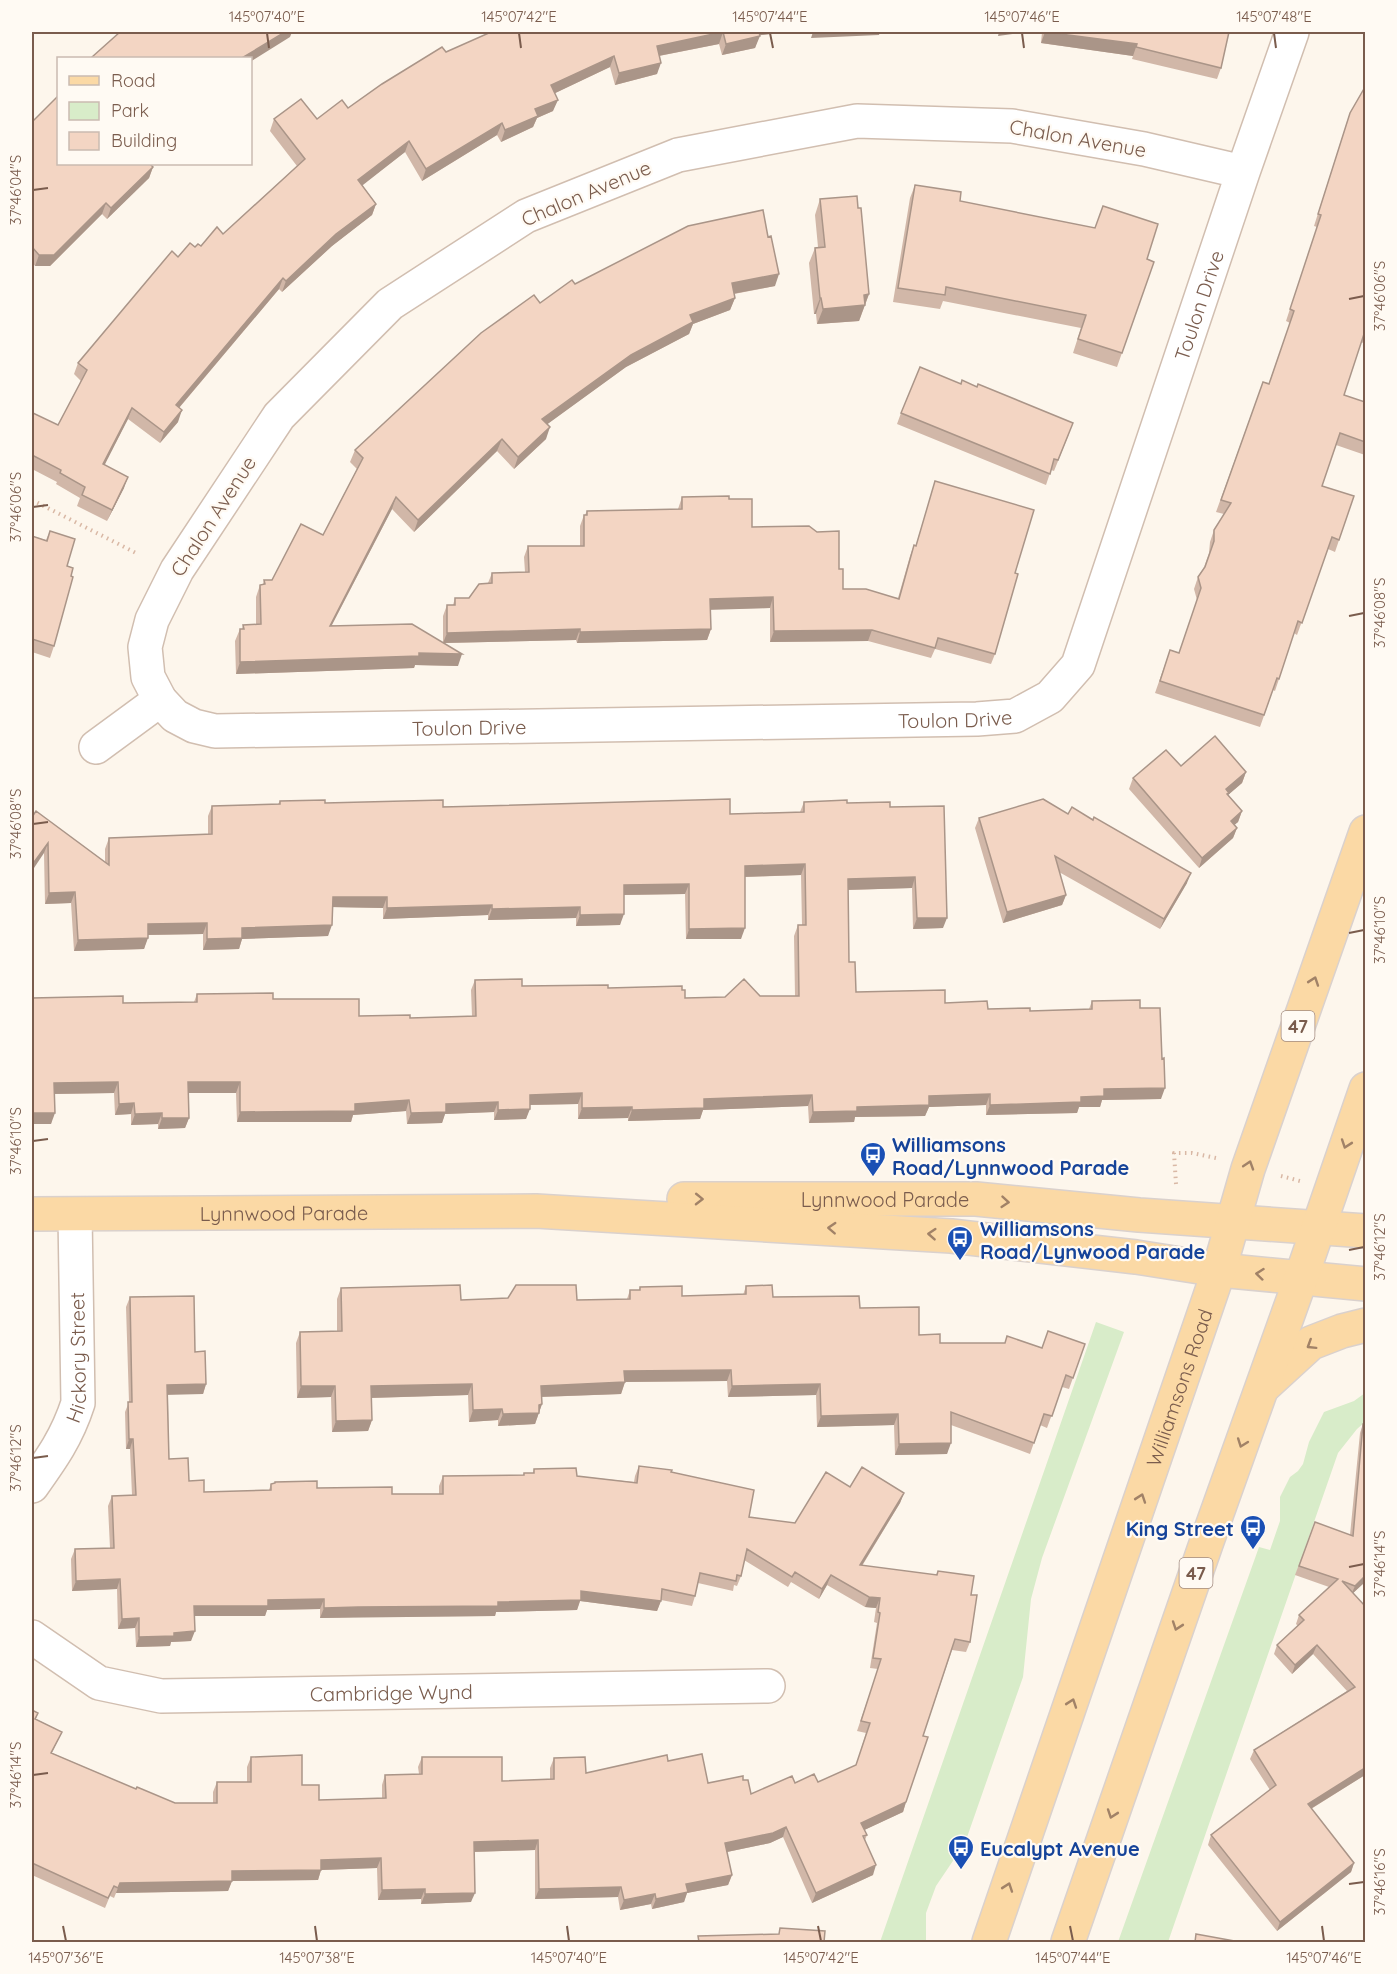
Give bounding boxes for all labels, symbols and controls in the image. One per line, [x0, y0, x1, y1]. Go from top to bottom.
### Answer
text: 145°07'40"E [229, 7, 305, 26]
text: 145°07'42"E [481, 7, 557, 26]
text: 145°07'44"E [732, 7, 808, 26]
text: 145°07'46"E [984, 7, 1060, 26]
text: 145°07'48"E [1236, 7, 1312, 26]
legend [57, 57, 252, 165]
text: Road [111, 69, 156, 92]
text: Park [111, 99, 149, 122]
street label: Chalon Avenue [1008, 114, 1148, 162]
text: Building [111, 129, 177, 152]
street label: Chalon Avenue [517, 154, 655, 232]
text: 37°46'04"S [6, 155, 25, 225]
street label: Toulon Drive [1168, 247, 1229, 364]
text: 37°46'06"S [1370, 261, 1389, 331]
street label: Chalon Avenue [165, 451, 261, 581]
text: 37°46'06"S [6, 472, 25, 542]
text: 37°46'08"S [1370, 578, 1389, 648]
street label: Toulon Drive [897, 704, 1013, 733]
street label: Toulon Drive [411, 714, 527, 740]
text: 37°46'08"S [6, 789, 25, 859]
text: 37°46'10"S [1370, 896, 1389, 964]
one-way arrow [1306, 976, 1319, 987]
road number: 47 [1282, 1011, 1314, 1041]
text: 37°46'10"S [6, 1107, 25, 1175]
place label: Williamsons Road/Lynnwood Parade [892, 1132, 1129, 1180]
one-way arrow [1341, 1138, 1354, 1149]
bus stop icon: Williamsons Road/Lynnwood Parade [858, 1140, 888, 1178]
one-way arrow [1242, 1160, 1255, 1171]
street label: Lynnwood Parade [801, 1187, 969, 1212]
one-way arrow [694, 1193, 703, 1205]
one-way arrow [1001, 1195, 1010, 1208]
street label: Lynnwood Parade [200, 1199, 368, 1226]
text: 37°46'12"S [1370, 1213, 1389, 1281]
place label: Williamsons Road/Lynwood Parade [980, 1216, 1205, 1264]
one-way arrow [827, 1222, 836, 1235]
bus stop icon: Williamsons Road/Lynwood Parade [945, 1224, 975, 1262]
one-way arrow [927, 1228, 936, 1241]
one-way arrow [1256, 1268, 1265, 1281]
street label: Hickory Street [60, 1292, 91, 1426]
street label: Williamsons Road [1140, 1305, 1217, 1470]
one-way arrow [1307, 1338, 1317, 1350]
text: 37°46'12"S [6, 1424, 25, 1492]
one-way arrow [1237, 1437, 1250, 1447]
one-way arrow [1134, 1493, 1147, 1504]
bus stop icon: King Street [1238, 1513, 1268, 1551]
place label: King Street [1126, 1516, 1234, 1541]
text: 37°46'14"S [1370, 1531, 1389, 1597]
road number: 47 [1180, 1558, 1212, 1588]
one-way arrow [1172, 1621, 1185, 1631]
street label: Cambridge Wynd [310, 1678, 473, 1706]
one-way arrow [1064, 1698, 1077, 1708]
text: 37°46'14"S [6, 1742, 25, 1808]
one-way arrow [1107, 1808, 1120, 1819]
bus stop icon: Eucalypt Avenue [946, 1833, 976, 1871]
place label: Eucalypt Avenue [980, 1836, 1140, 1861]
text: 37°46'16"S [1370, 1848, 1389, 1916]
one-way arrow [1001, 1882, 1014, 1893]
text: 145°07'36"E [28, 1948, 104, 1967]
text: 145°07'38"E [279, 1948, 355, 1967]
text: 145°07'40"E [531, 1948, 607, 1967]
text: 145°07'42"E [783, 1948, 859, 1967]
text: 145°07'44"E [1035, 1948, 1111, 1967]
text: 145°07'46"E [1286, 1948, 1362, 1967]

